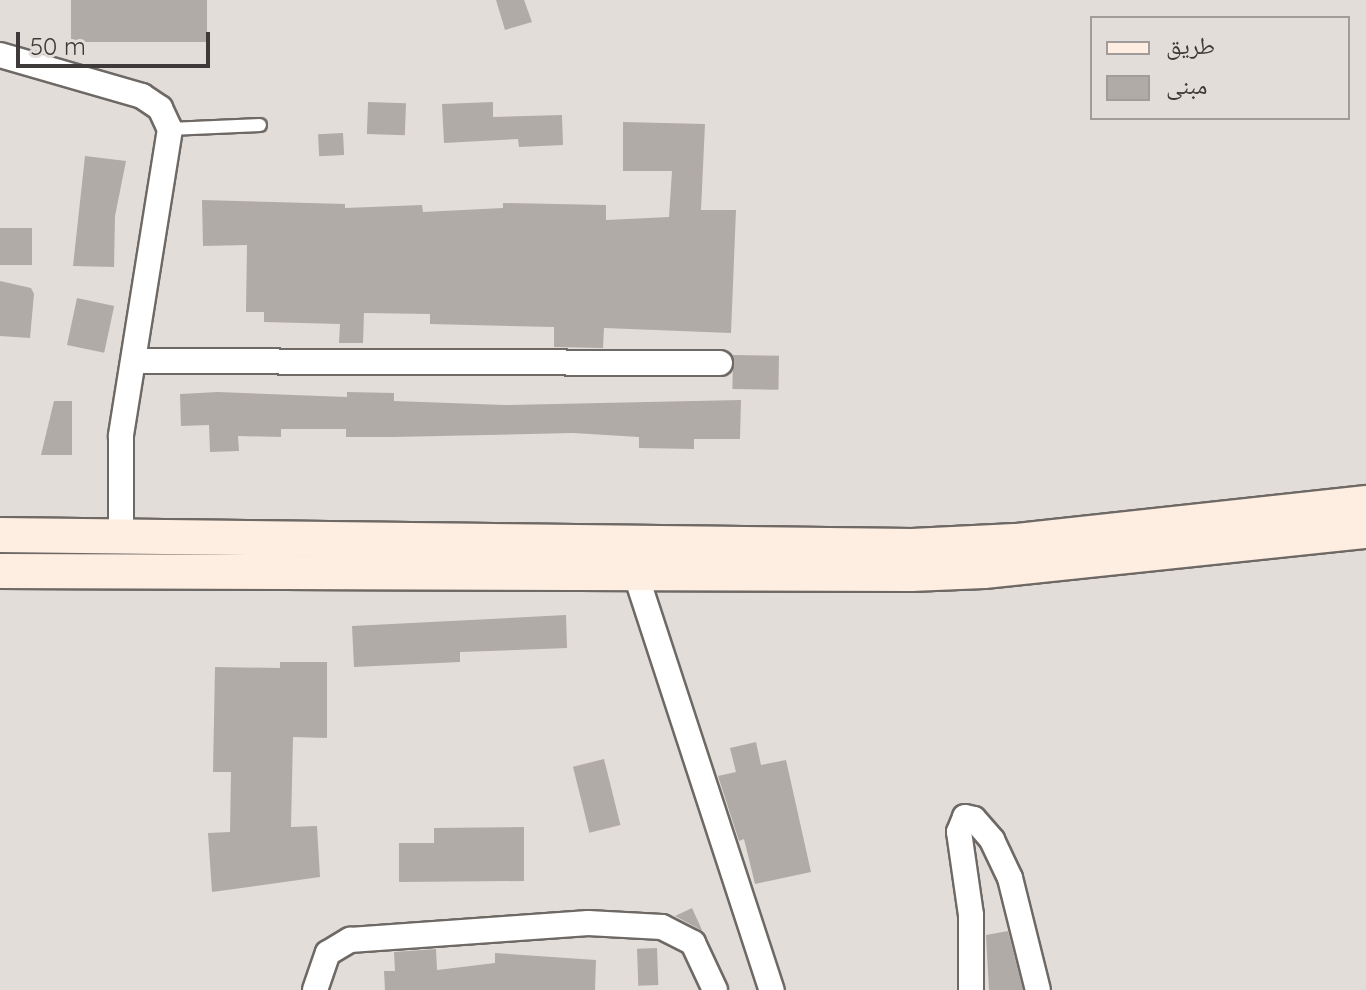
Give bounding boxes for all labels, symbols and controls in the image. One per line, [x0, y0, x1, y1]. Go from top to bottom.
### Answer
scale bar [20, 16, 214, 66]
legend [1090, 16, 1350, 120]
text: طريق [1166, 30, 1215, 60]
text: 50 m [30, 31, 86, 61]
text: مبنى [1166, 70, 1207, 100]

